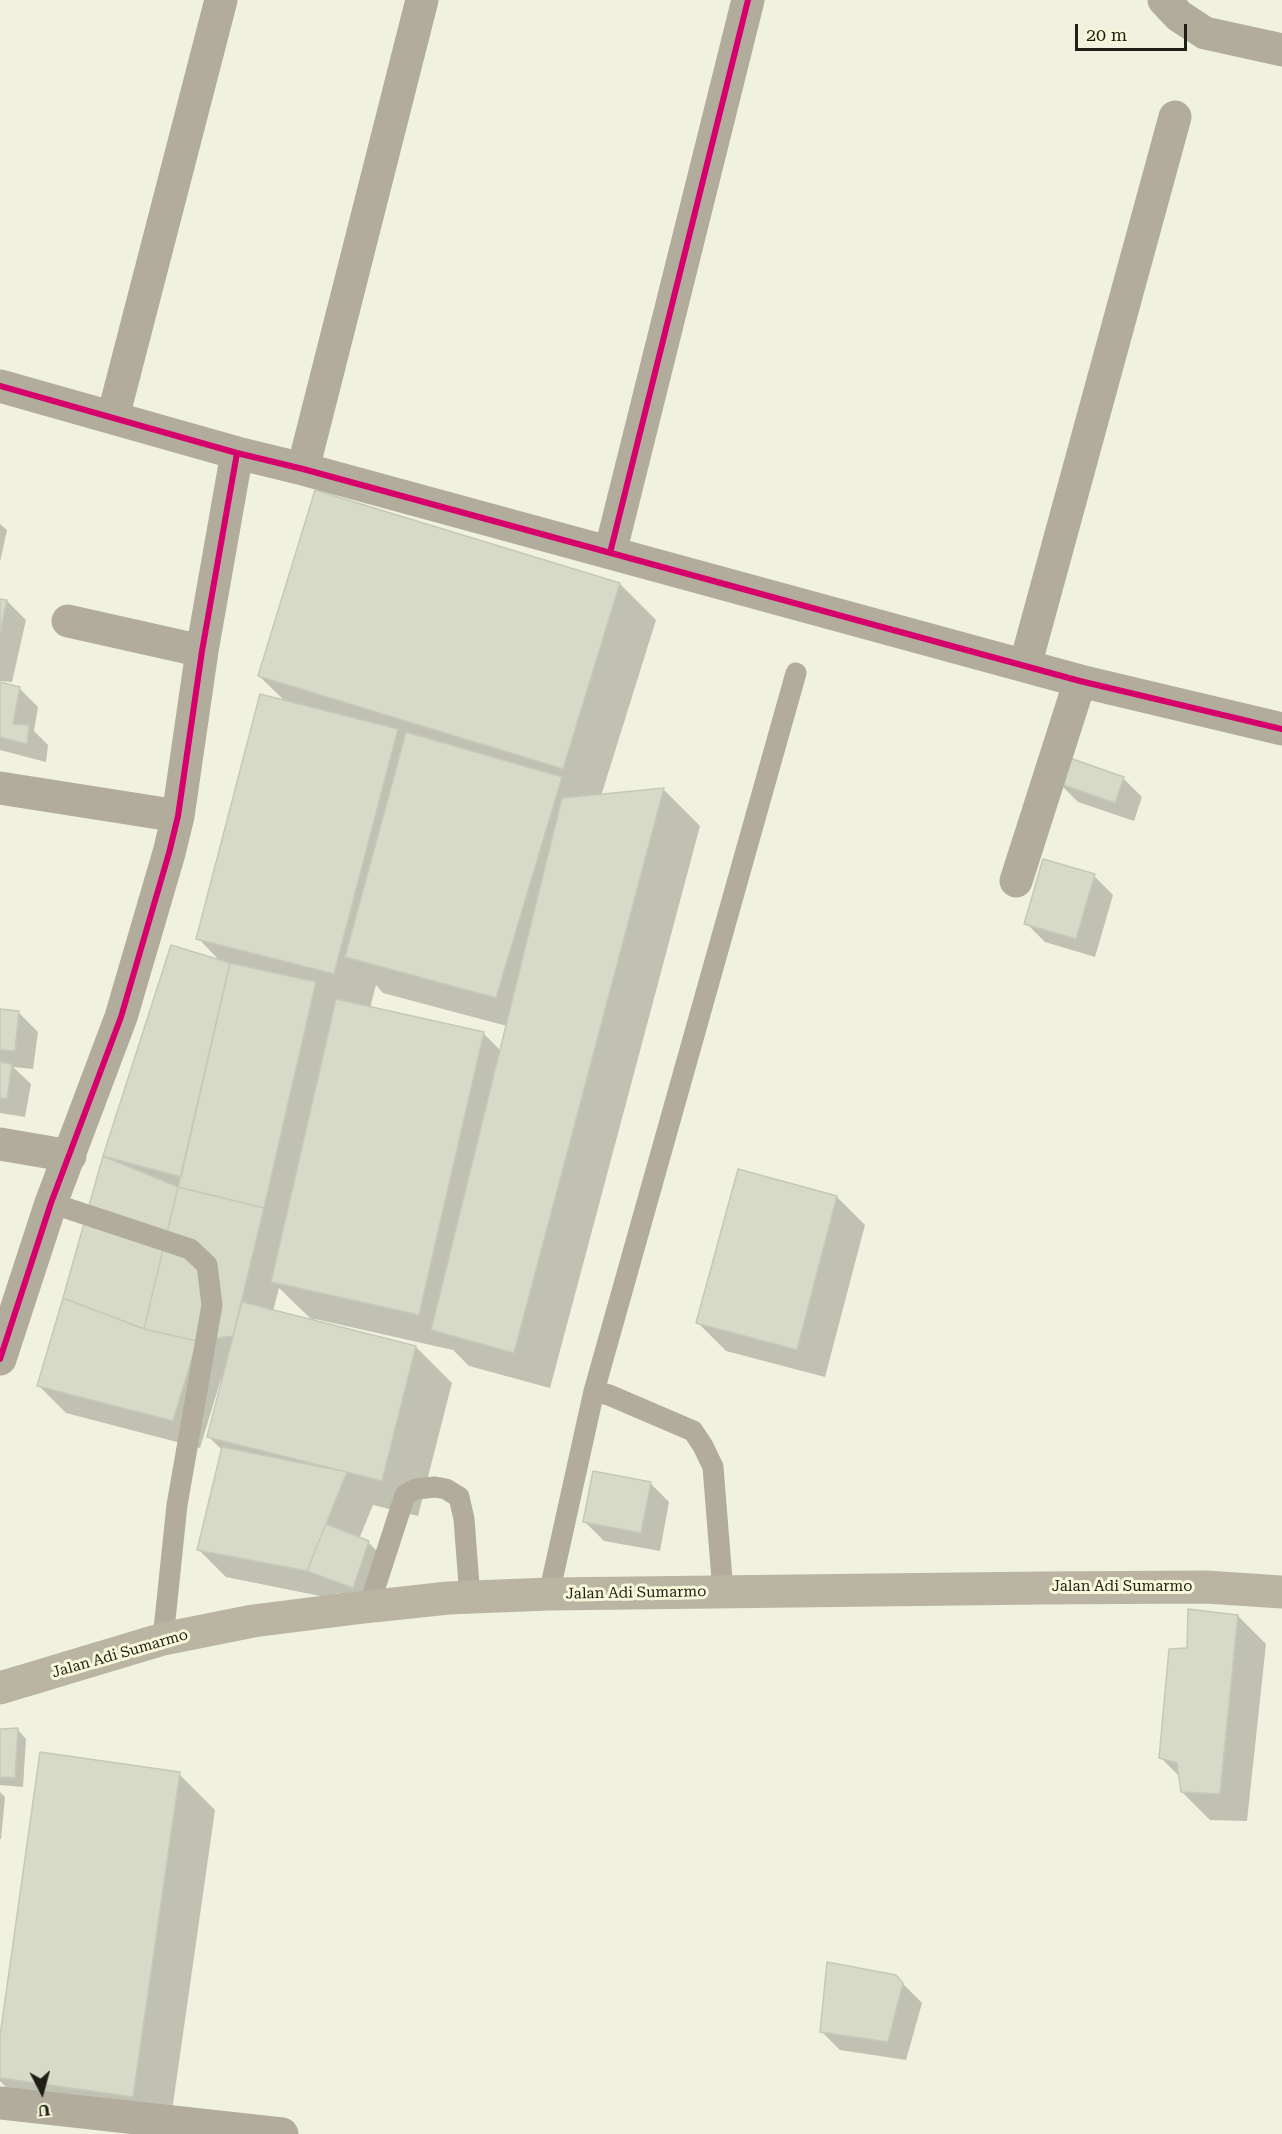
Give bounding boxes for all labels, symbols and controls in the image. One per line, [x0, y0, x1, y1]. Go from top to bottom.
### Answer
scale bar [1078, 12, 1190, 50]
text: 20 m [1086, 24, 1127, 45]
street label: Jalan Adi Sumarmo [1052, 1578, 1192, 1596]
street label: Jalan Adi Sumarmo [565, 1583, 707, 1603]
street label: Jalan Adi Sumarmo [50, 1626, 190, 1682]
north arrow [12, 2062, 72, 2122]
text: U [37, 2100, 51, 2120]

